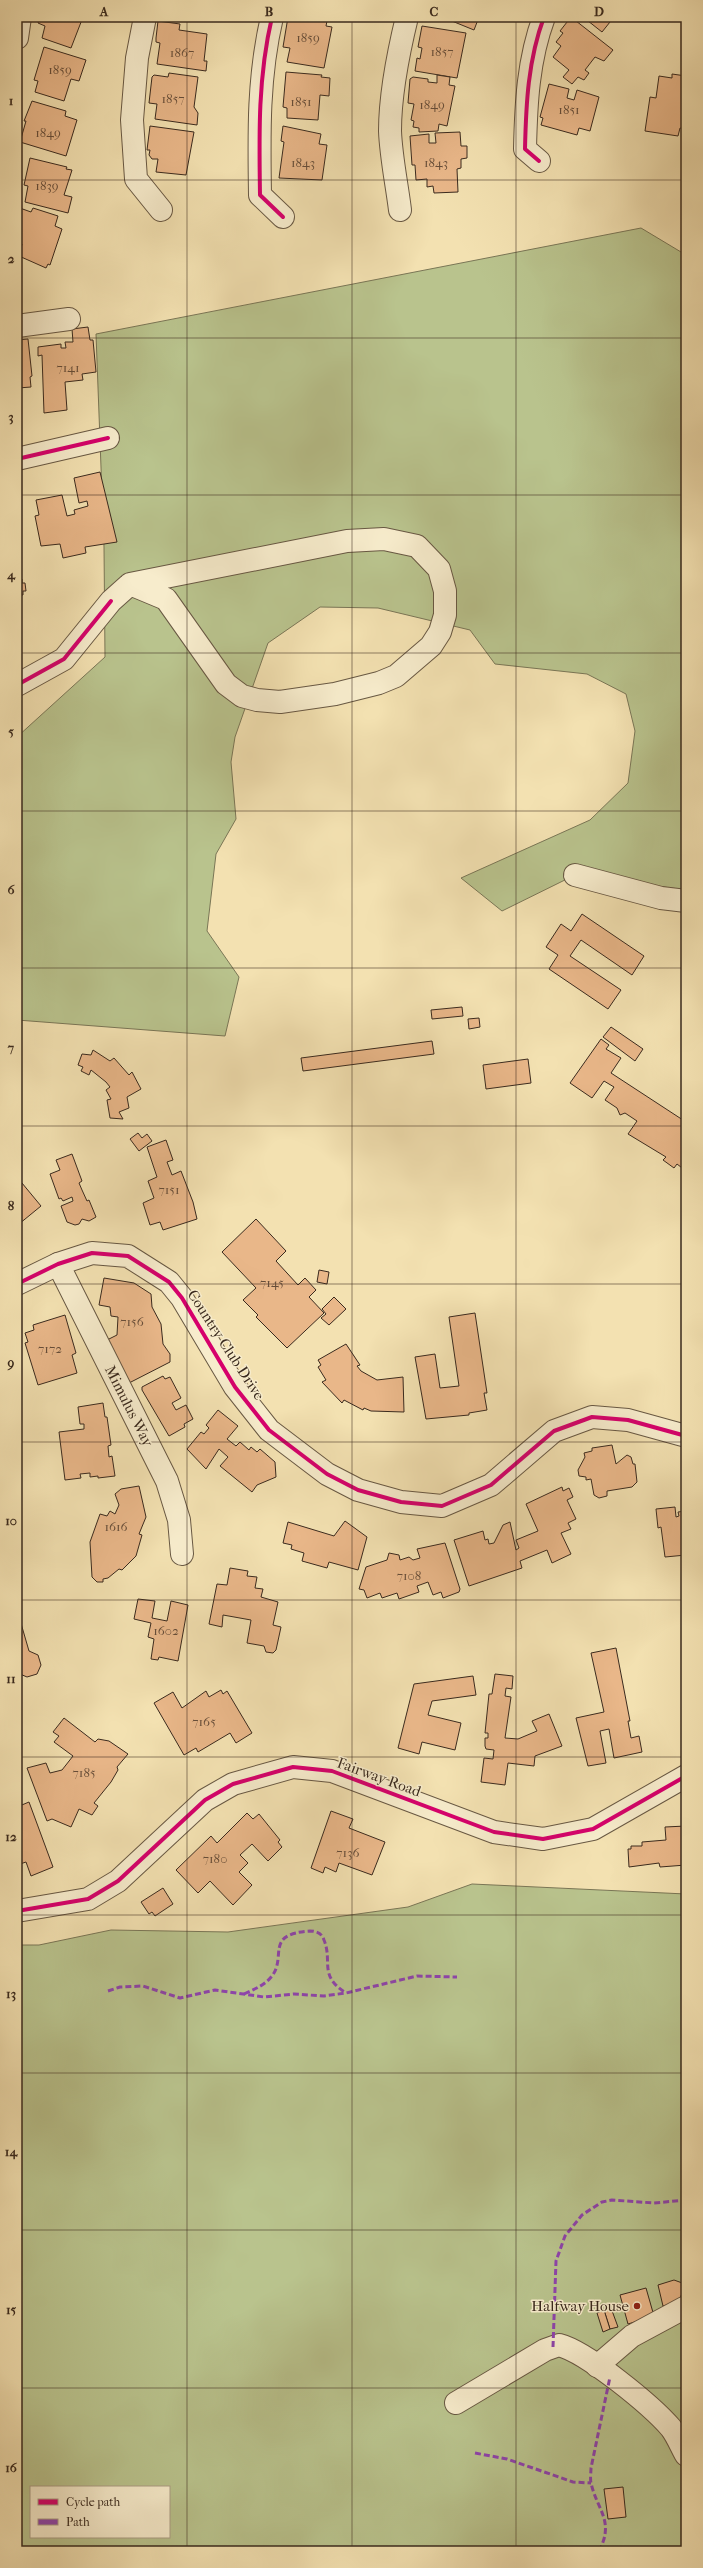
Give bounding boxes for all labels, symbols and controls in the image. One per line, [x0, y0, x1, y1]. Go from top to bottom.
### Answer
text: A [99, 4, 109, 19]
text: B [265, 4, 274, 19]
text: C [430, 4, 439, 19]
text: D [594, 4, 604, 19]
house number: 1859 [296, 30, 320, 45]
house number: 1857 [430, 44, 454, 59]
house number: 1867 [170, 45, 194, 60]
house number: 1859 [48, 62, 72, 77]
house number: 1857 [161, 91, 185, 106]
text: 1 [9, 93, 14, 108]
house number: 1851 [290, 94, 312, 109]
house number: 1849 [419, 97, 445, 112]
house number: 1851 [558, 102, 580, 117]
house number: 1849 [35, 125, 61, 140]
house number: 1843 [291, 155, 315, 170]
house number: 1843 [424, 155, 448, 170]
house number: 1839 [35, 178, 59, 193]
text: 2 [8, 251, 15, 266]
house number: 7141 [56, 360, 80, 375]
text: 3 [8, 409, 14, 425]
text: 4 [6, 567, 16, 583]
text: 5 [8, 724, 14, 739]
text: 6 [7, 882, 15, 897]
text: 7 [7, 1040, 15, 1055]
house number: 7151 [158, 1182, 180, 1197]
text: 8 [8, 1198, 15, 1213]
house number: 7145 [260, 1275, 284, 1290]
street label: Country Club Drive [184, 1286, 269, 1404]
house number: 7156 [120, 1314, 145, 1329]
house number: 7172 [38, 1341, 62, 1356]
text: 9 [7, 1355, 15, 1371]
street label: Mimulus Way [101, 1362, 158, 1450]
text: 10 [5, 1513, 17, 1528]
house number: 1616 [104, 1519, 129, 1534]
house number: 7108 [397, 1568, 421, 1583]
house number: 1602 [153, 1623, 179, 1638]
text: 11 [6, 1671, 16, 1686]
house number: 7165 [192, 1714, 216, 1729]
street label: Fairway Road [335, 1753, 424, 1801]
house number: 7185 [72, 1765, 96, 1780]
text: 12 [5, 1829, 17, 1844]
house number: 7136 [336, 1845, 361, 1860]
house number: 7180 [203, 1851, 227, 1866]
text: 13 [6, 1986, 16, 2002]
text: 14 [5, 2144, 18, 2160]
place label: Halfway House [531, 2297, 630, 2315]
marker: Halfway House [632, 2301, 642, 2311]
text: 15 [6, 2302, 16, 2317]
text: 16 [5, 2460, 18, 2475]
legend [30, 2486, 170, 2538]
text: Cycle path [66, 2495, 121, 2509]
text: Path [66, 2515, 90, 2529]

